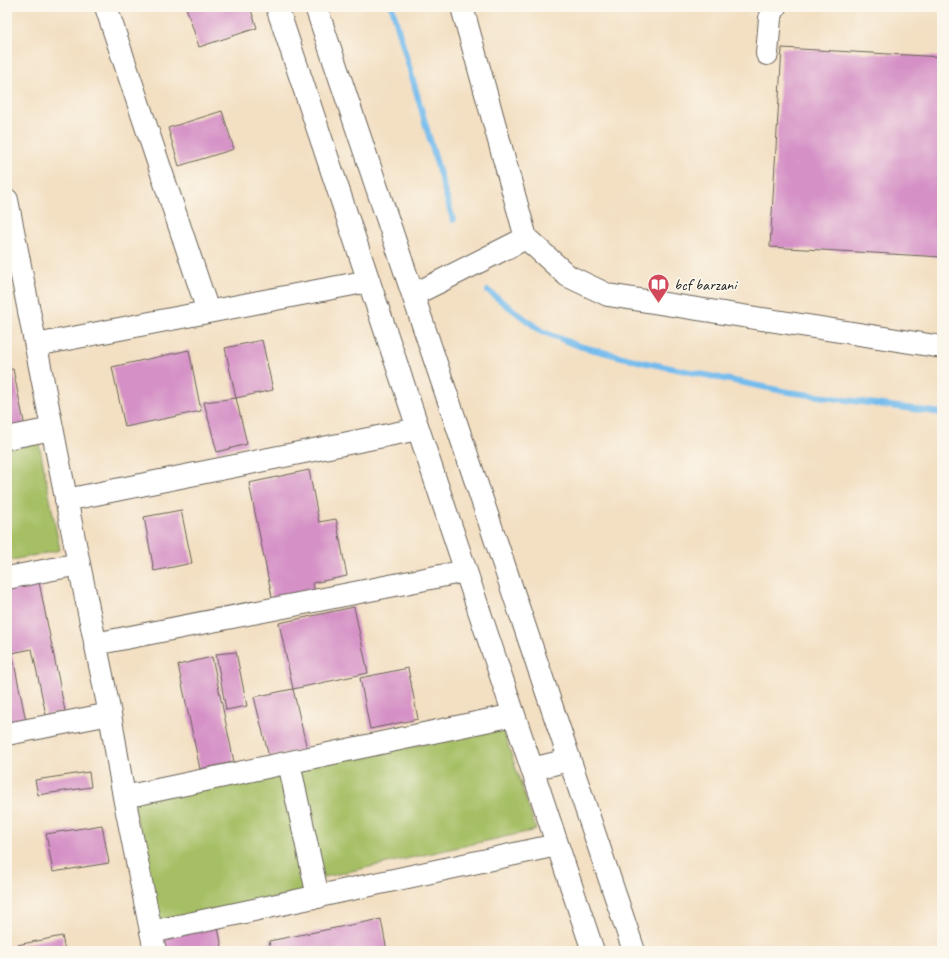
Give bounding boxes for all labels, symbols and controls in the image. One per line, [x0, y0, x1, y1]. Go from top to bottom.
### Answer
library icon: bcf barzani [645, 271, 671, 304]
place label: bcf barzani [674, 275, 738, 295]

